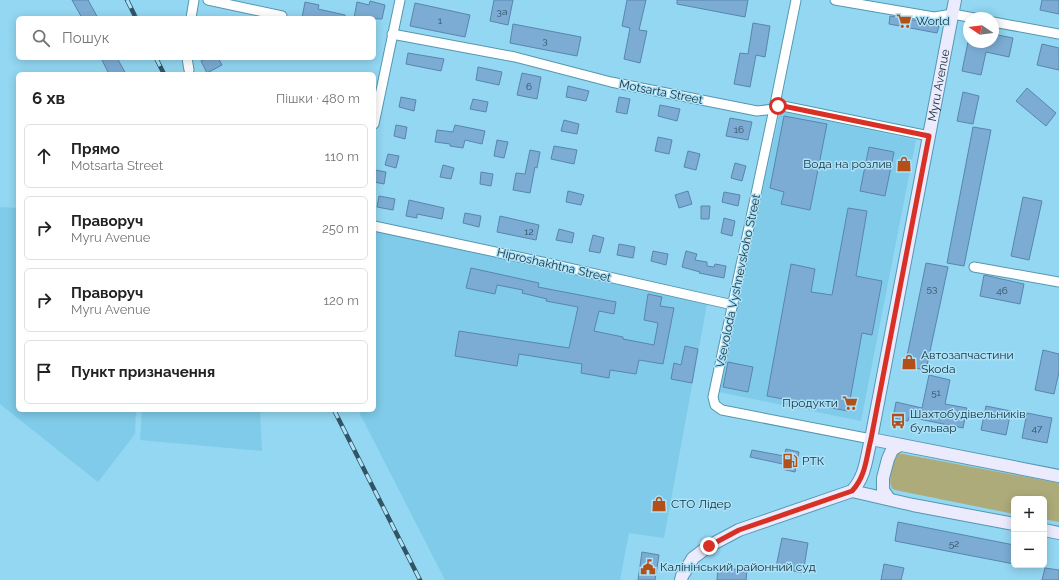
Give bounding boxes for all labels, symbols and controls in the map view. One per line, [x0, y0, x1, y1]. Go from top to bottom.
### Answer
house number: 3а [497, 6, 507, 17]
supermarket icon: World [895, 12, 913, 30]
north arrow [963, 12, 999, 48]
place label: World [916, 14, 950, 28]
house number: 1 [438, 15, 443, 26]
search box [16, 16, 376, 60]
icon: search [30, 27, 52, 49]
text: Пошук [62, 29, 110, 47]
house number: 3 [542, 35, 548, 46]
street label: Myru Avenue [925, 48, 952, 123]
street label: Motsarta Street [618, 77, 704, 107]
house number: 6 [526, 81, 532, 92]
text: 6 хв [32, 88, 65, 108]
text: Пішки · 480 m [276, 91, 360, 106]
route start [769, 97, 787, 115]
house number: 16 [734, 124, 744, 135]
text: Прямо [71, 140, 120, 158]
icon: ahead [33, 145, 55, 167]
text: 110 m [325, 149, 359, 164]
shop icon: Вода на розлив [895, 155, 913, 173]
place label: Вода на розлив [803, 157, 892, 171]
text: Motsarta Street [71, 158, 163, 173]
street label: Vsevoloda Vyshnevskoho Street [713, 193, 763, 369]
text: Праворуч [71, 212, 143, 230]
icon: right [33, 217, 55, 239]
text: 250 m [322, 221, 359, 236]
house number: 12 [524, 226, 534, 237]
text: Myru Avenue [71, 230, 150, 245]
street label: Hiproshakhtna Street [496, 245, 612, 285]
house number: 53 [927, 283, 937, 294]
text: Праворуч [71, 284, 143, 302]
house number: 46 [996, 285, 1008, 296]
icon: right [33, 289, 55, 311]
text: 120 m [323, 293, 359, 308]
text: Myru Avenue [71, 302, 150, 317]
place label: Автозапчастини Skoda [921, 348, 1014, 376]
shop icon: Автозапчастини Skoda [900, 353, 918, 371]
icon: arrive [33, 361, 55, 383]
text: Пункт призначення [71, 363, 215, 381]
house number: 51 [931, 387, 942, 398]
supermarket icon: Продукти [841, 394, 859, 412]
place label: Продукти [782, 396, 838, 410]
place label: Шахтобудівельників бульвар [910, 407, 1026, 435]
bus stop icon: Шахтобудівельників бульвар [889, 412, 907, 430]
house number: 47 [1032, 423, 1043, 434]
fuel station icon: РТК [781, 452, 799, 470]
place label: РТК [802, 454, 825, 468]
shop icon: СТО Лідер [650, 495, 668, 513]
map controls [1011, 496, 1047, 568]
button: + [1011, 496, 1047, 532]
place label: СТО Лідер [671, 497, 731, 511]
button: − [1011, 532, 1047, 568]
route end [700, 537, 718, 555]
house number: 52 [949, 538, 959, 549]
public building icon: Калінінський районний суд [639, 558, 657, 576]
place label: Калінінський районний суд [660, 560, 816, 574]

